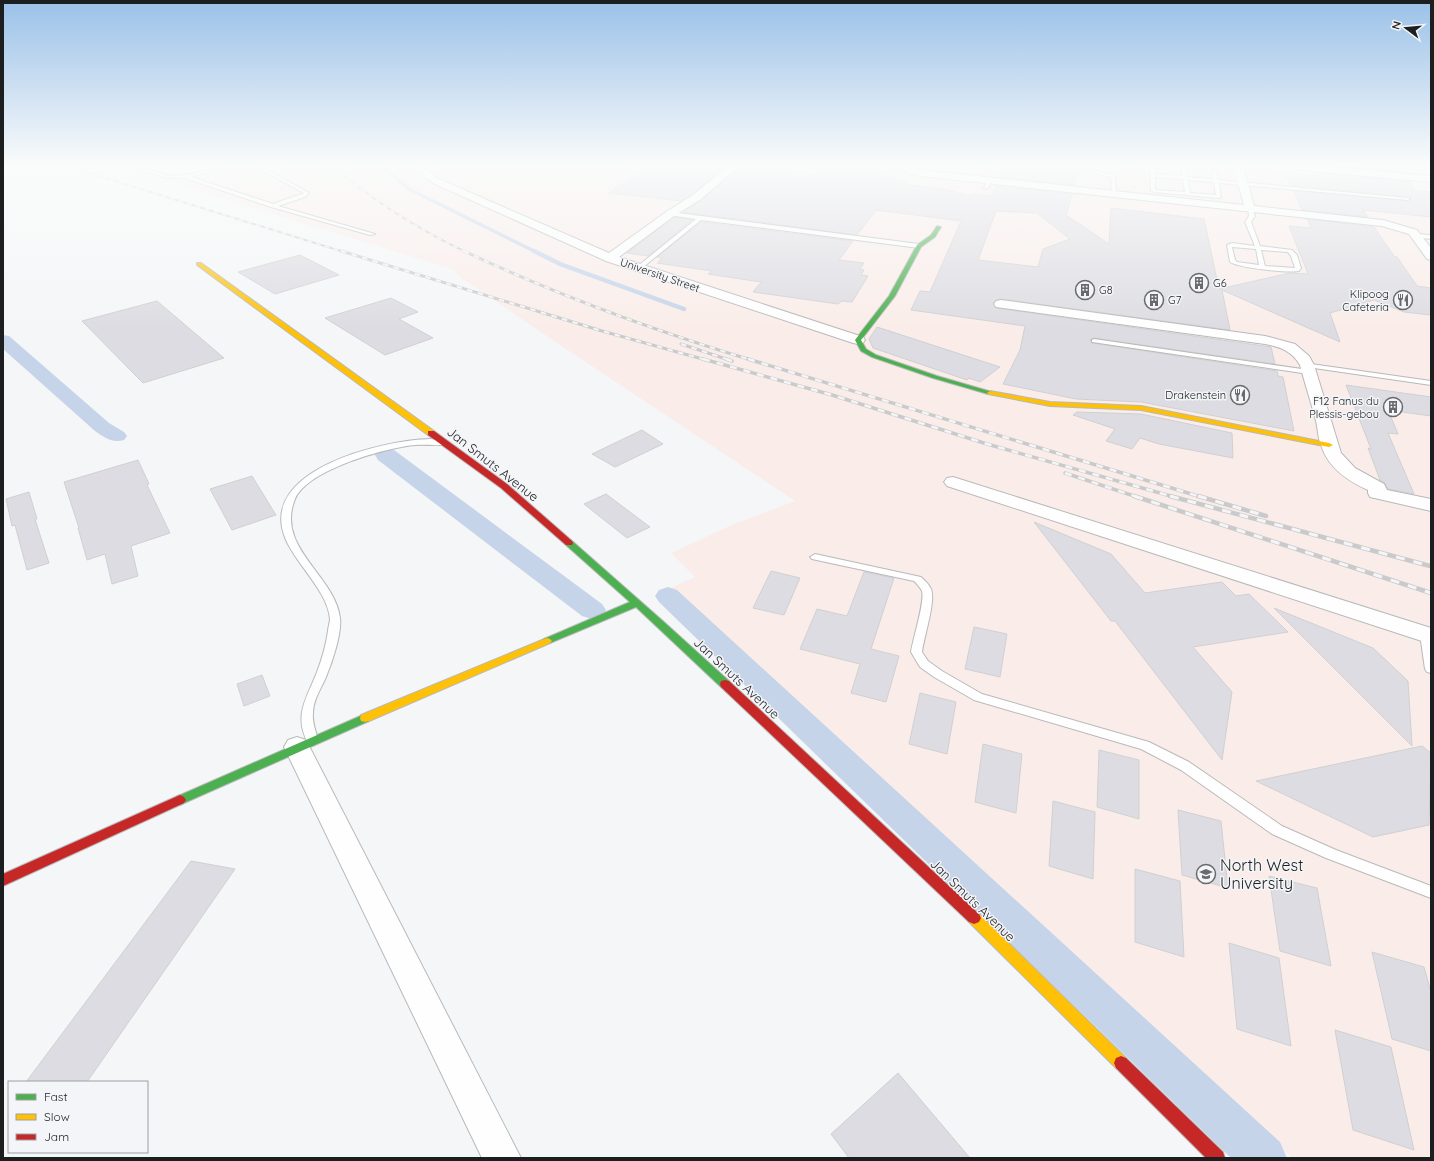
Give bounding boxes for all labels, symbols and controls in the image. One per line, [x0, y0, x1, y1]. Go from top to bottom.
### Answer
north arrow [1386, 8, 1426, 48]
text: N [1389, 19, 1404, 31]
street label: University Street [618, 255, 702, 295]
building icon: G6 [1188, 272, 1210, 294]
place label: G6 [1213, 276, 1227, 290]
building icon: G8 [1074, 279, 1096, 301]
place label: G8 [1099, 283, 1113, 297]
place label: Klipoog Cafeteria [1342, 287, 1389, 314]
building icon: G7 [1143, 289, 1165, 311]
restaurant icon: Klipoog Cafeteria [1392, 289, 1414, 311]
place label: G7 [1168, 293, 1182, 307]
restaurant icon: Drakenstein [1229, 384, 1251, 406]
place label: Drakenstein [1165, 388, 1226, 402]
place label: F12 Fanus du Plessis-gebou [1309, 394, 1379, 421]
building icon: F12 Fanus du Plessis-gebou [1382, 396, 1404, 418]
street label: Jan Smuts Avenue [444, 423, 542, 505]
street label: Jan Smuts Avenue [691, 634, 783, 722]
street label: Jan Smuts Avenue [927, 855, 1019, 945]
place label: North West University [1220, 855, 1304, 893]
school or university icon: North West University [1195, 863, 1217, 885]
legend [8, 1081, 148, 1153]
text: Fast [44, 1089, 68, 1104]
text: Slow [44, 1109, 70, 1124]
text: Jam [44, 1129, 69, 1144]

